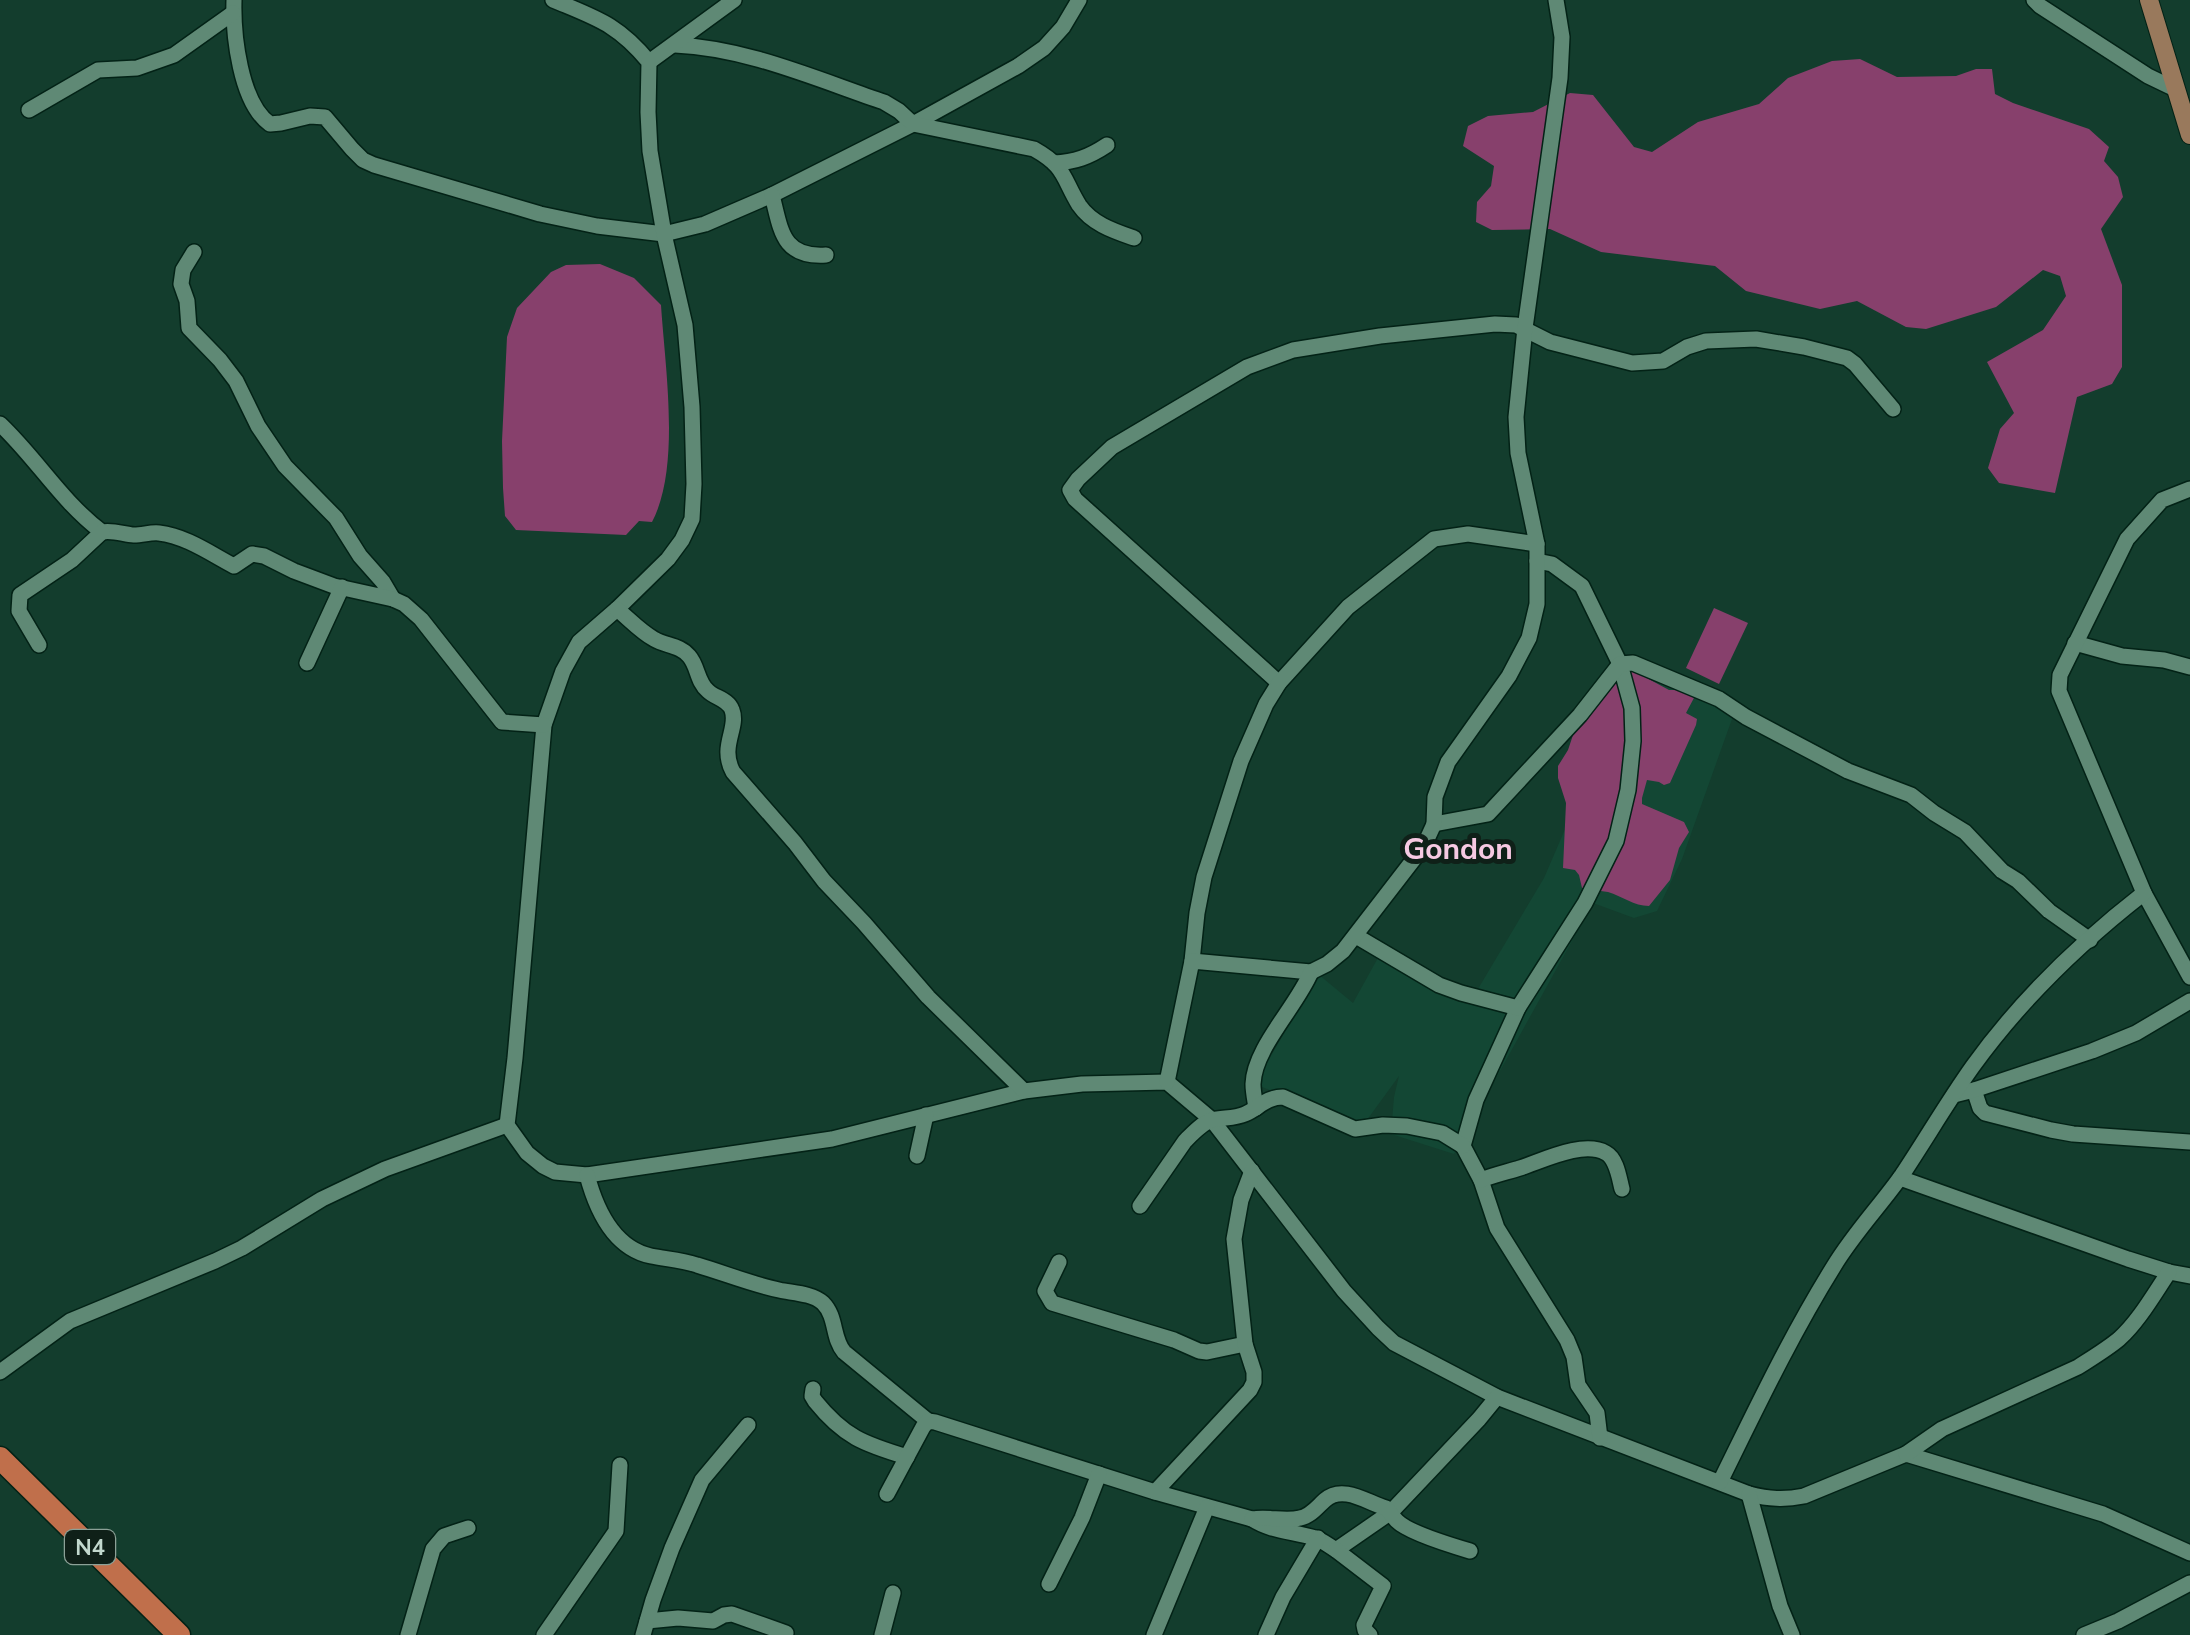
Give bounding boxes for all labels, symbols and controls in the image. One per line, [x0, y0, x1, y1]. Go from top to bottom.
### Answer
district label: Gondon [1403, 829, 1513, 870]
road number: N4 [65, 1530, 115, 1564]

